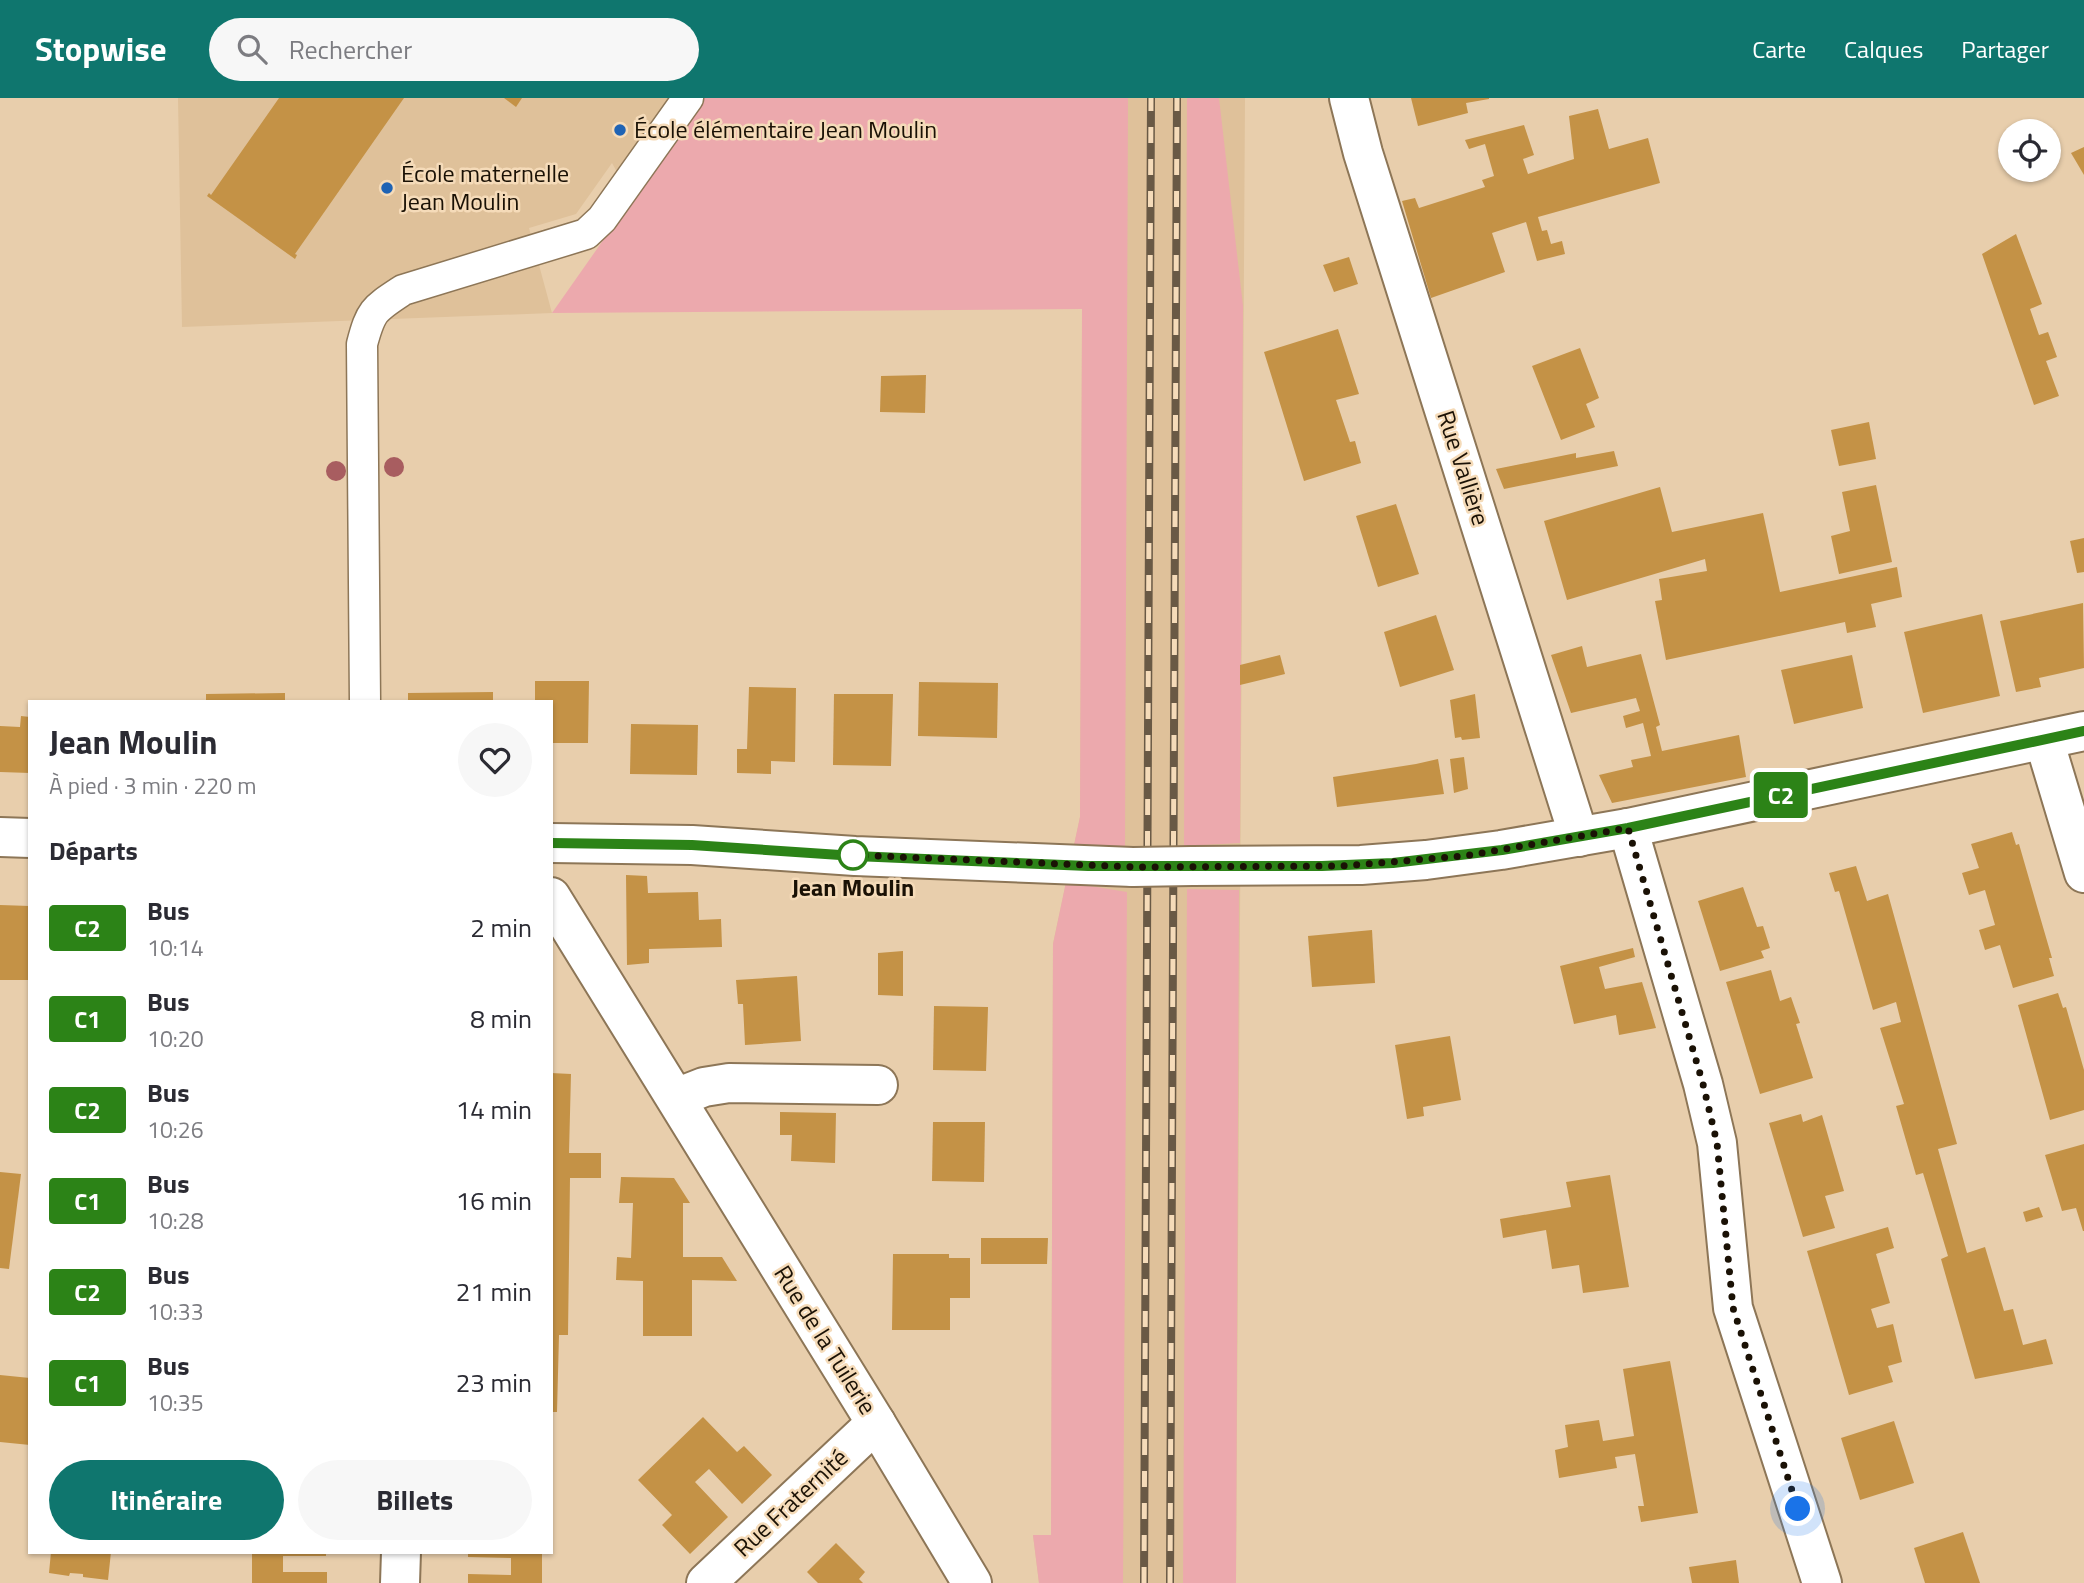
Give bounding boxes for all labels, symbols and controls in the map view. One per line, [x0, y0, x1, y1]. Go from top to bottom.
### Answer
search box [209, 18, 699, 81]
text: Stopwise [35, 24, 167, 74]
icon: search [233, 30, 271, 68]
text: Rechercher [289, 30, 412, 69]
text: Carte [1752, 31, 1806, 67]
text: Calques [1844, 31, 1923, 67]
text: Partager [1961, 31, 2049, 67]
place label: École élémentaire Jean Moulin [634, 111, 937, 147]
map controls [1998, 119, 2061, 182]
button: locate [1998, 119, 2061, 182]
marker: École élémentaire Jean Moulin [612, 122, 628, 138]
place label: École maternelle Jean Moulin [401, 155, 569, 219]
marker: École maternelle Jean Moulin [379, 180, 395, 196]
street label: Rue Vallière [1428, 406, 1499, 530]
text: Jean Moulin [49, 717, 218, 767]
button: heart [458, 723, 532, 797]
text: À pied · 3 min · 220 m [49, 768, 256, 803]
line badge: C2 [1750, 772, 1812, 818]
text: C2 [1768, 777, 1794, 813]
text: Départs [49, 831, 138, 870]
marker: Jean Moulin [838, 840, 868, 870]
place label: Jean Moulin [792, 869, 914, 905]
text: Bus [147, 891, 189, 930]
text: 2 min [470, 908, 532, 947]
text: C2 [74, 910, 101, 946]
text: 10:14 [147, 930, 204, 965]
text: Bus [147, 982, 189, 1021]
text: 8 min [470, 999, 532, 1038]
text: C1 [74, 1001, 101, 1037]
text: 10:20 [147, 1021, 204, 1056]
text: Bus [147, 1073, 189, 1112]
text: 14 min [456, 1090, 532, 1129]
text: C2 [74, 1092, 101, 1128]
text: 10:26 [147, 1112, 204, 1147]
text: Bus [147, 1164, 189, 1203]
text: 16 min [456, 1181, 532, 1220]
text: C1 [74, 1183, 101, 1219]
text: 10:28 [147, 1203, 204, 1238]
text: Bus [147, 1255, 189, 1294]
street label: Rue de la Tuilerie [766, 1258, 886, 1421]
text: 21 min [456, 1272, 532, 1311]
text: C2 [74, 1274, 101, 1310]
text: 10:33 [147, 1294, 204, 1329]
text: Bus [147, 1346, 189, 1385]
text: 23 min [456, 1363, 532, 1402]
text: C1 [74, 1365, 101, 1401]
text: 10:35 [147, 1385, 204, 1420]
street label: Rue Fraternité [725, 1440, 856, 1565]
button: Itinéraire [49, 1460, 284, 1540]
button: Billets [298, 1460, 532, 1540]
your location [1780, 1491, 1815, 1526]

